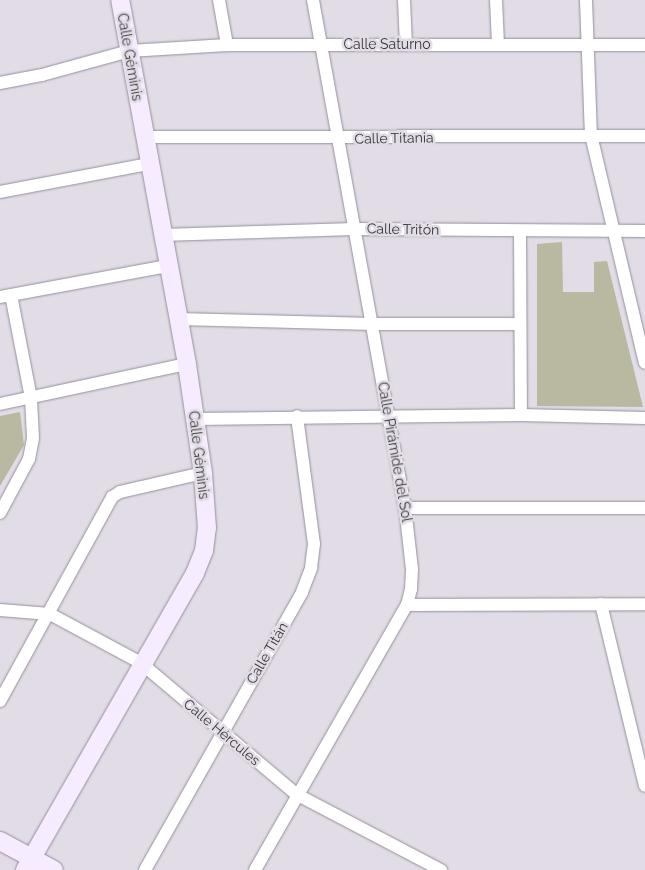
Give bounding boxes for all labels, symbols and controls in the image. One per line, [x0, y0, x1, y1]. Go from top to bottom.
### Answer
street label: Calle Géminis [114, 12, 146, 102]
street label: Calle Saturno [343, 36, 431, 52]
street label: Calle Titania [354, 129, 434, 147]
street label: Calle Tritón [366, 220, 440, 238]
street label: Calle Pirámide del Sol [374, 380, 416, 524]
street label: Calle Géminis [185, 410, 213, 500]
street label: Calle Titán [243, 619, 291, 687]
street label: Calle Hércules [180, 695, 264, 769]

